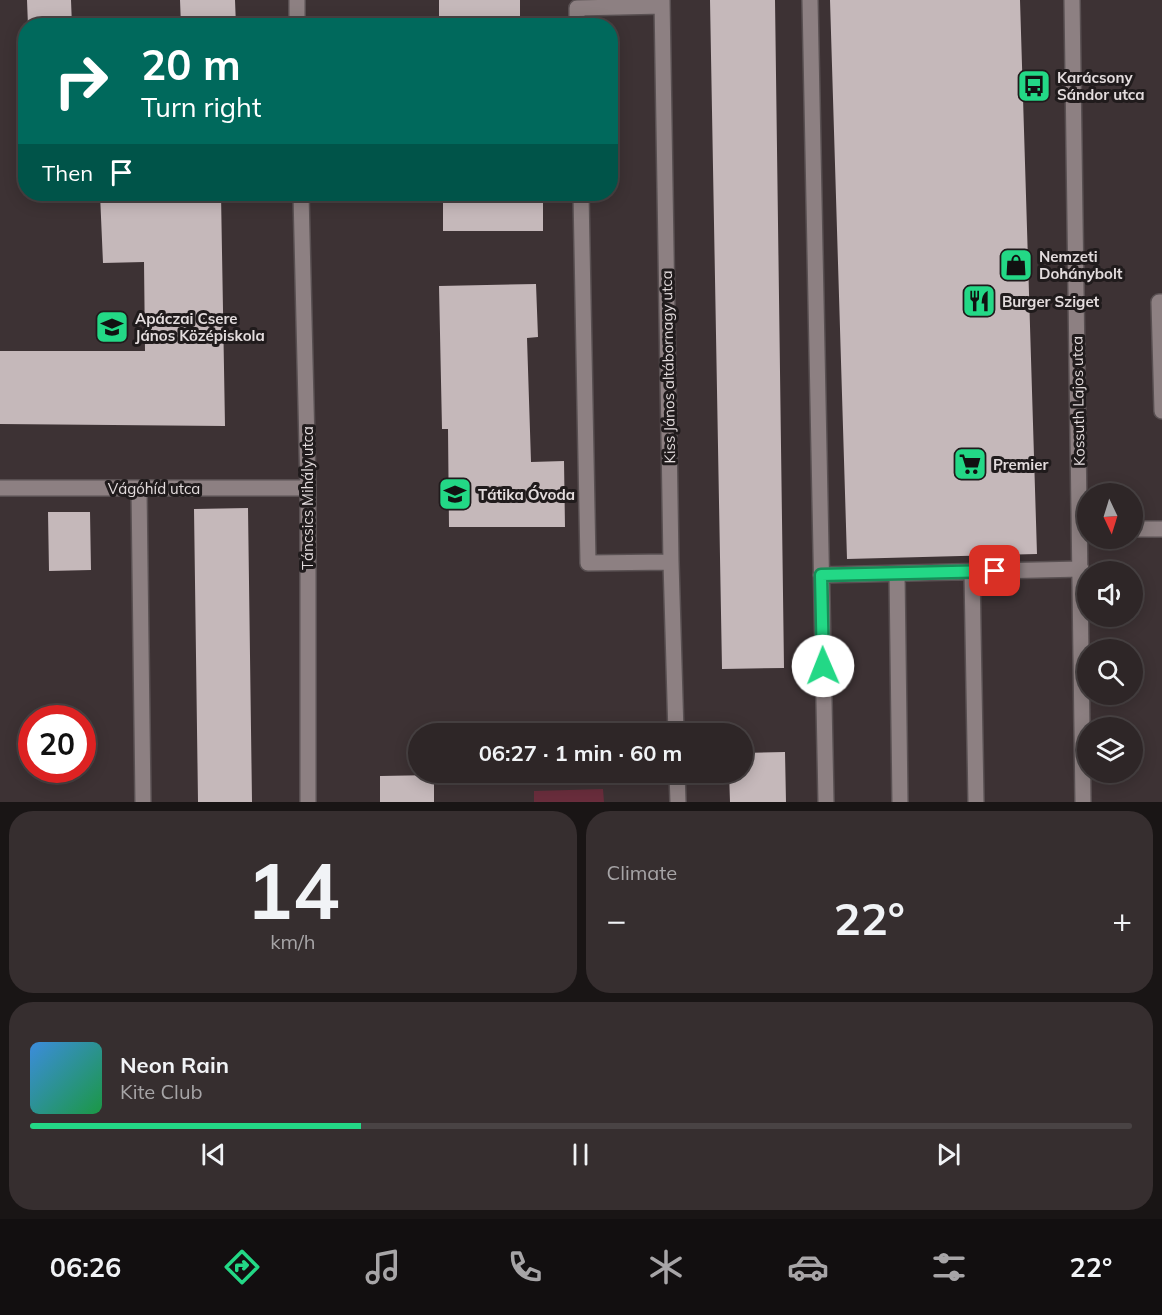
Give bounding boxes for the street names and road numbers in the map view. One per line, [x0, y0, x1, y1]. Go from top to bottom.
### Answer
street label: Kiss János altábornagy utca [657, 270, 679, 464]
street label: Kossuth Lajos utca [1067, 336, 1089, 466]
street label: Táncsics Mihály utca [298, 426, 317, 570]
street label: Vágóhíd utca [108, 479, 200, 498]

